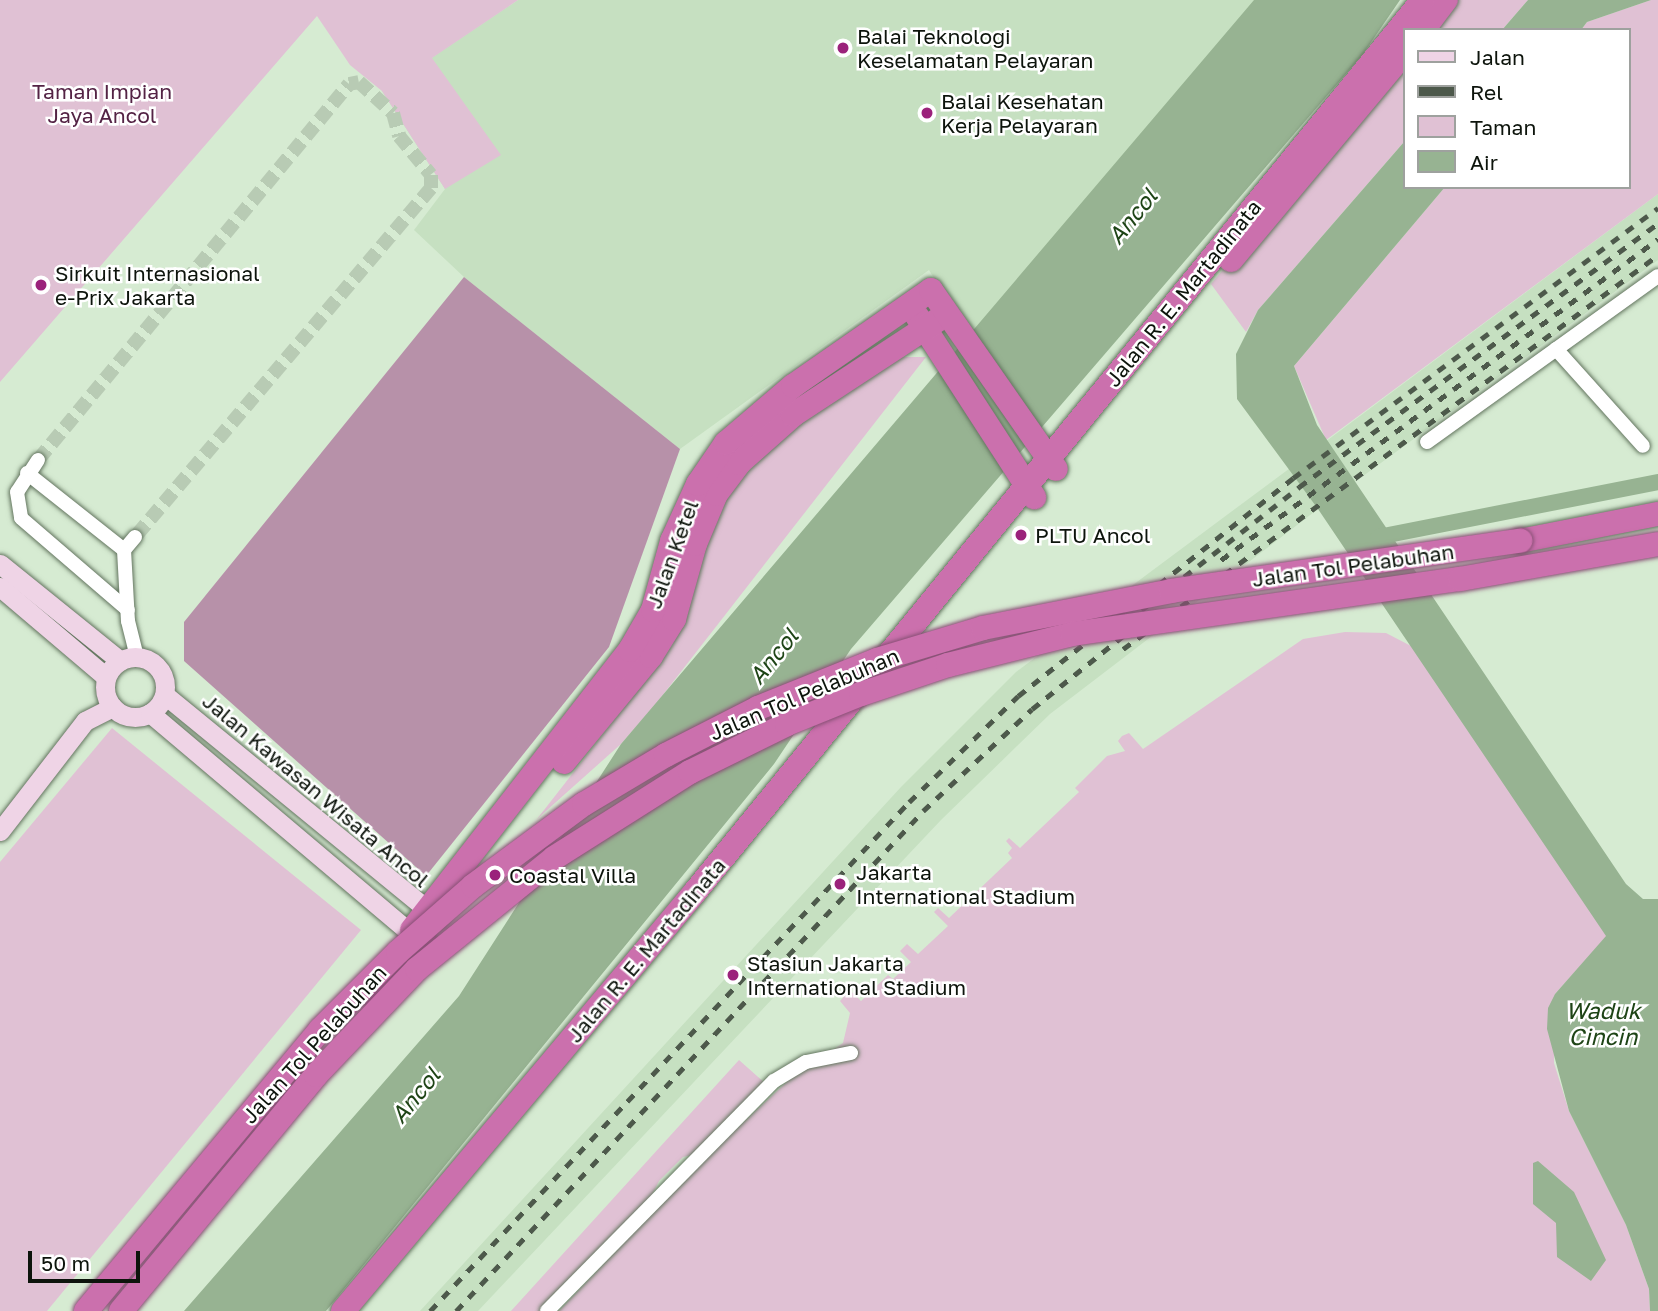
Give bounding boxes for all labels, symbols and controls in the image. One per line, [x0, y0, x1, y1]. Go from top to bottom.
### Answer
place label: Balai Teknologi Keselamatan Pelayaran [857, 23, 1093, 73]
legend [1402, 28, 1630, 189]
marker: Balai Teknologi Keselamatan Pelayaran [835, 40, 851, 56]
text: Jalan [1470, 44, 1525, 70]
park label: Taman Impian Jaya Ancol [32, 78, 172, 128]
text: Rel [1470, 79, 1503, 105]
place label: Balai Kesehatan Kerja Pelayaran [941, 88, 1104, 138]
marker: Balai Kesehatan Kerja Pelayaran [919, 105, 935, 121]
text: Taman [1470, 114, 1536, 140]
text: Air [1470, 149, 1498, 175]
water label: Ancol [1101, 183, 1163, 249]
street label: Jalan R. E. Martadinata [1100, 195, 1266, 391]
place label: Sirkuit Internasional e-Prix Jakarta [55, 260, 260, 310]
marker: Sirkuit Internasional e-Prix Jakarta [33, 277, 49, 293]
street label: Jalan Ketel [641, 496, 703, 612]
place label: PLTU Ancol [1035, 522, 1150, 548]
marker: PLTU Ancol [1013, 527, 1029, 543]
street label: Jalan Tol Pelabuhan [1250, 538, 1456, 592]
water label: Ancol [742, 623, 804, 689]
street label: Jalan Tol Pelabuhan [705, 643, 903, 745]
street label: Jalan Kawasan Wisata Ancol [198, 688, 434, 892]
street label: Jalan R. E. Martadinata [562, 853, 730, 1047]
place label: Jakarta International Stadium [856, 859, 1075, 909]
place label: Coastal Villa [509, 862, 636, 888]
marker: Coastal Villa [487, 867, 503, 883]
marker: Jakarta International Stadium [830, 874, 850, 894]
place label: Stasiun Jakarta International Stadium [747, 950, 966, 1000]
street label: Jalan Tol Pelabuhan [237, 960, 391, 1128]
marker: Stasiun Jakarta International Stadium [725, 967, 741, 983]
water label: Waduk Cincin [1565, 996, 1641, 1050]
water label: Ancol [384, 1062, 446, 1128]
scale bar [32, 1238, 144, 1282]
text: 50 m [41, 1250, 90, 1276]

